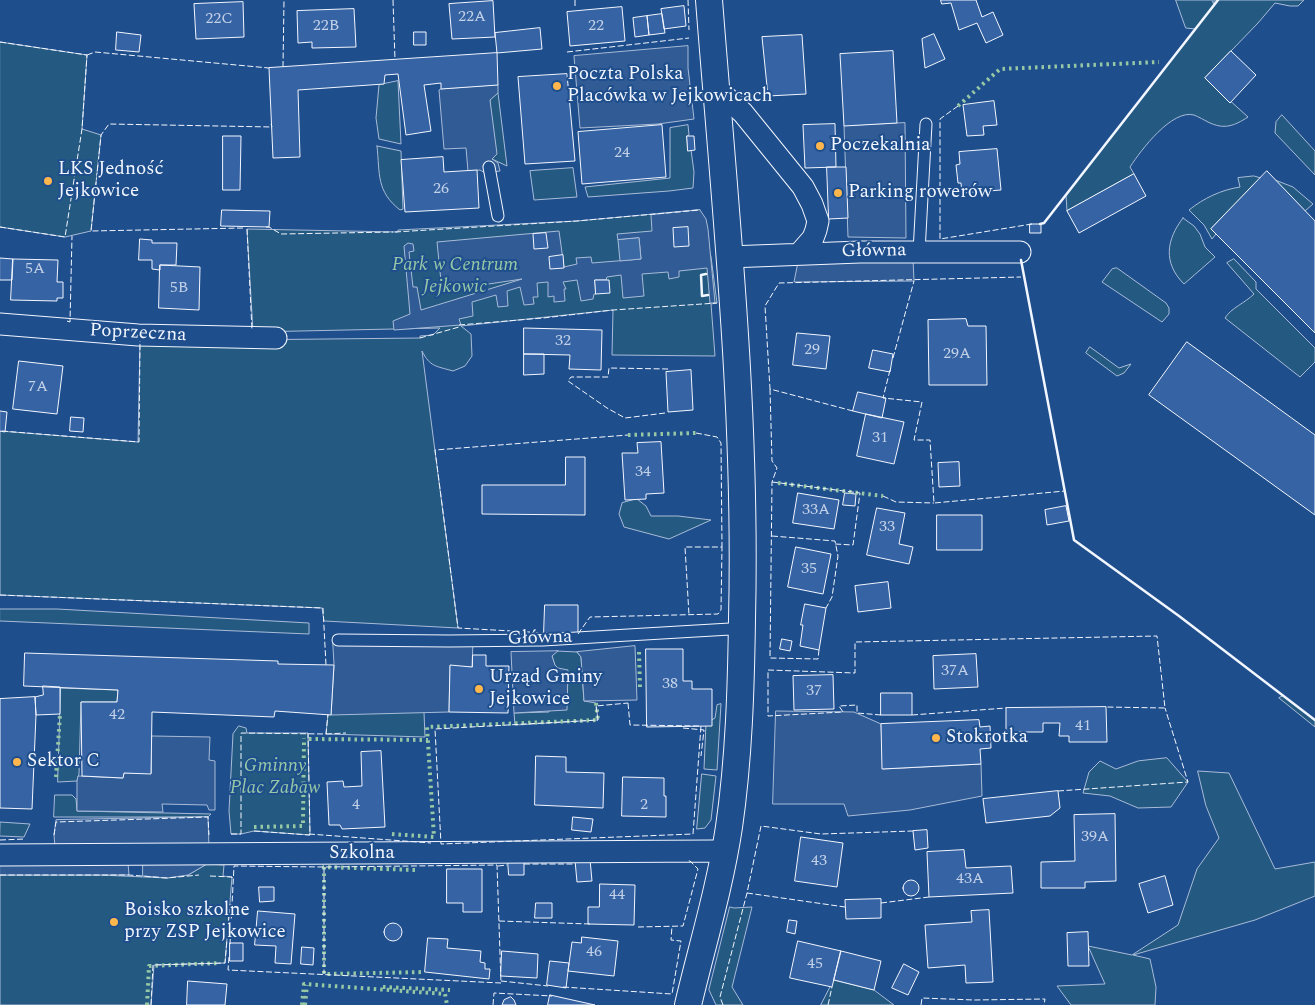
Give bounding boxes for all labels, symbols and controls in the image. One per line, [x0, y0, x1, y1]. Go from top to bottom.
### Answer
house number: 22A [458, 8, 486, 28]
house number: 22C [205, 10, 233, 30]
house number: 22B [313, 17, 339, 37]
house number: 22 [588, 17, 604, 37]
place label: Poczta Polska Placówka w Jejkowicach [567, 64, 773, 108]
marker: Poczta Polska Placówka w Jejkowicach [551, 80, 563, 92]
place label: Poczekalnia [830, 135, 931, 157]
marker: Poczekalnia [814, 140, 826, 152]
house number: 24 [614, 144, 630, 164]
place label: LKS Jedność Jejkowice [58, 159, 164, 203]
marker: LKS Jedność Jejkowice [42, 175, 54, 187]
house number: 26 [433, 180, 449, 200]
place label: Parking rowerów [848, 182, 992, 204]
marker: Parking rowerów [832, 187, 844, 199]
street label: Główna [841, 240, 907, 264]
park label: Park w Centrum Jejkowic [392, 255, 518, 299]
house number: 5A [25, 260, 45, 280]
house number: 5B [170, 279, 188, 299]
street label: Poprzeczna [89, 320, 187, 348]
house number: 32 [555, 332, 571, 352]
house number: 29 [804, 341, 820, 361]
house number: 29A [943, 345, 971, 365]
house number: 7A [28, 378, 48, 398]
house number: 31 [872, 429, 888, 449]
house number: 34 [635, 463, 651, 483]
house number: 33A [802, 501, 830, 521]
house number: 33 [879, 518, 895, 538]
house number: 35 [801, 560, 817, 580]
street label: Główna [507, 626, 573, 652]
house number: 37A [941, 662, 969, 682]
place label: Urząd Gminy Jejkowice [489, 667, 602, 711]
house number: 38 [662, 675, 678, 695]
house number: 37 [806, 682, 822, 702]
marker: Urząd Gminy Jejkowice [473, 683, 485, 695]
house number: 42 [109, 706, 125, 726]
house number: 41 [1075, 717, 1091, 737]
place label: Stokrotka [946, 727, 1028, 749]
marker: Stokrotka [930, 732, 942, 744]
place label: Sektor C [27, 751, 100, 773]
marker: Sektor C [11, 756, 23, 768]
park label: Gminny Plac Zabaw [230, 756, 320, 800]
house number: 4 [352, 796, 360, 816]
house number: 2 [640, 796, 648, 816]
house number: 39A [1081, 828, 1109, 848]
street label: Szkolna [329, 843, 395, 865]
house number: 43 [811, 852, 827, 872]
house number: 43A [956, 870, 984, 890]
house number: 44 [609, 886, 625, 906]
place label: Boisko szkolne przy ZSP Jejkowice [124, 900, 286, 944]
marker: Boisko szkolne przy ZSP Jejkowice [108, 916, 120, 928]
house number: 46 [586, 943, 602, 963]
house number: 45 [807, 955, 823, 975]

